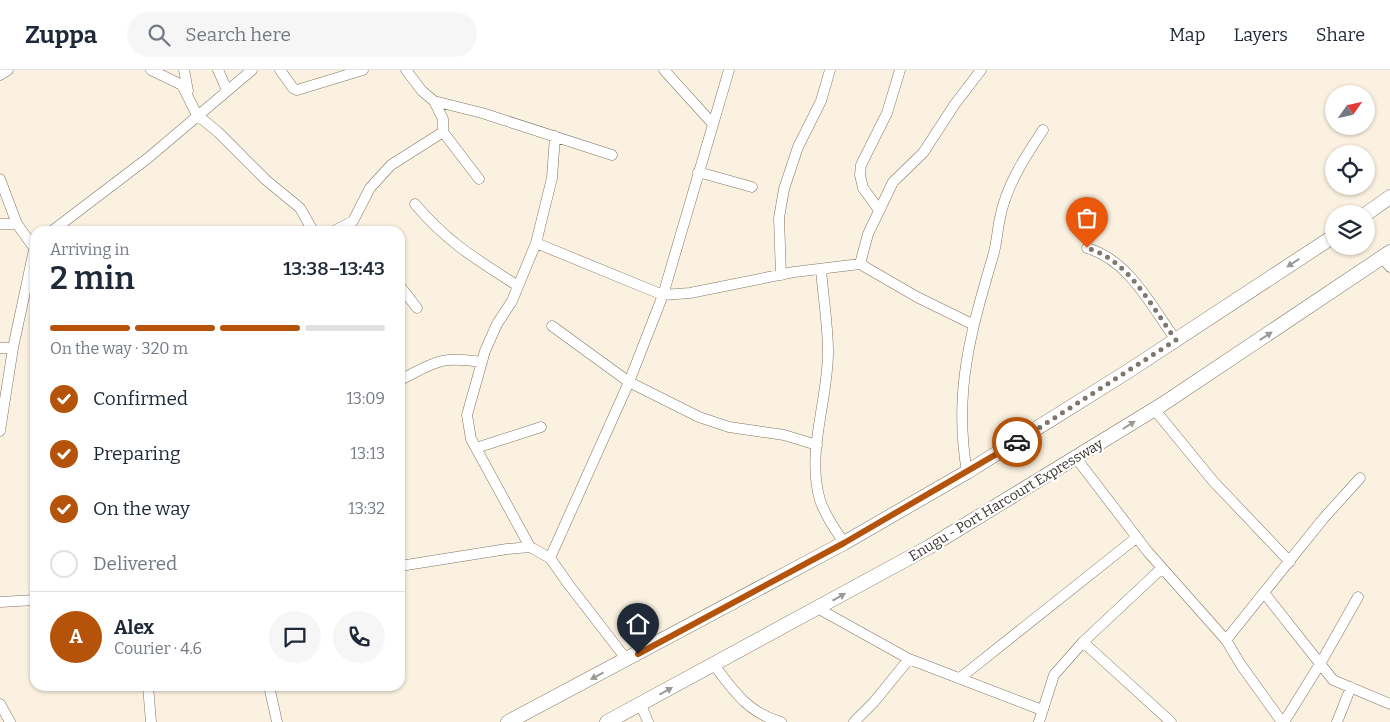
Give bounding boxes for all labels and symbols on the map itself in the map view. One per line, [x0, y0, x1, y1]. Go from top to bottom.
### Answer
north arrow [1325, 85, 1375, 135]
pin [1066, 197, 1108, 248]
one-way arrow [1286, 258, 1300, 267]
one-way arrow [1259, 332, 1272, 341]
courier [992, 417, 1042, 467]
one-way arrow [1123, 420, 1136, 429]
street label: Enugu - Port Harcourt Expressway [906, 435, 1107, 565]
one-way arrow [832, 593, 847, 601]
pin [617, 603, 659, 654]
one-way arrow [590, 671, 604, 680]
one-way arrow [659, 687, 673, 696]

